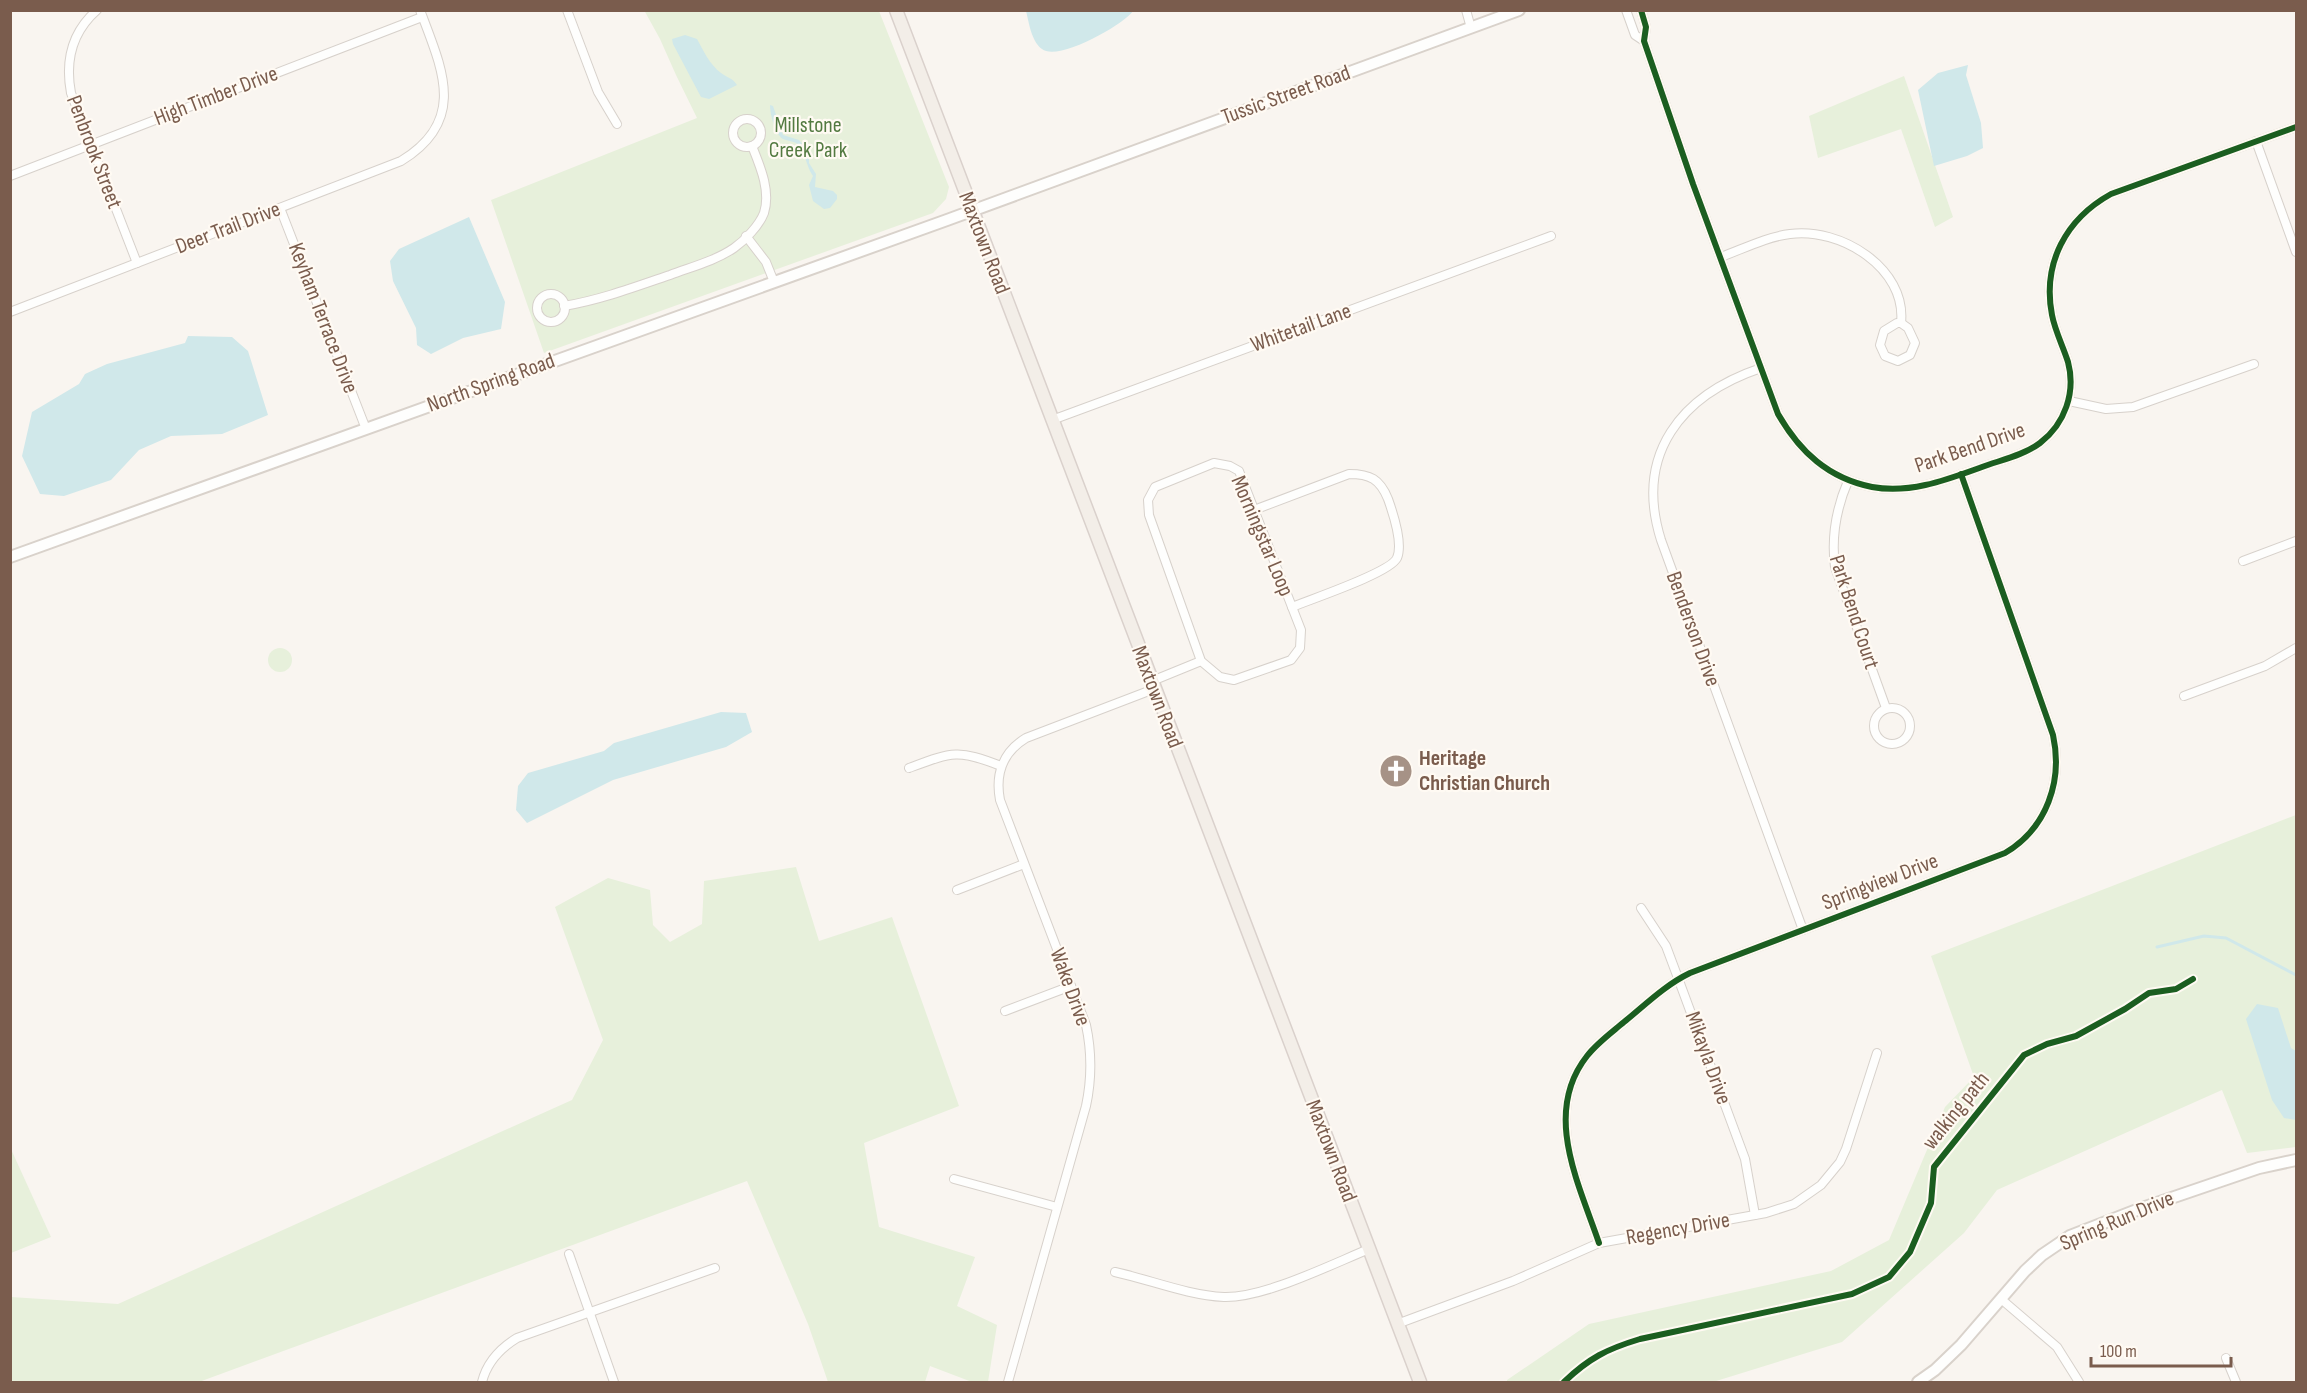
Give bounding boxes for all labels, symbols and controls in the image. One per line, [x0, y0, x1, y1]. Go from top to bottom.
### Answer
street label: Tussic Street Road [1218, 59, 1354, 131]
street label: High Timber Drive [150, 60, 282, 132]
street label: Penbrook Street [60, 92, 128, 213]
park label: Millstone Creek Park [769, 112, 848, 164]
street label: Maxtown Road [952, 188, 1016, 298]
street label: Deer Trail Drive [172, 196, 284, 260]
street label: Keyham Terrace Drive [282, 239, 364, 397]
street label: Whitetail Lane [1247, 297, 1355, 359]
street label: North Spring Road [424, 347, 558, 419]
street label: Park Bend Drive [1911, 417, 2029, 479]
street label: Morningstar Loop [1225, 472, 1299, 600]
street label: Park Bend Court [1823, 551, 1885, 673]
street label: Benderson Drive [1660, 568, 1726, 690]
street label: Maxtown Road [1125, 642, 1189, 752]
place label: Heritage Christian Church [1419, 745, 1550, 797]
church icon: Heritage Christian Church [1378, 753, 1414, 789]
street label: Springview Drive [1818, 847, 1942, 917]
street label: Wake Drive [1043, 944, 1097, 1030]
street label: Mikayla Drive [1679, 1008, 1737, 1108]
street label: walking path [1916, 1067, 1996, 1155]
street label: Maxtown Road [1299, 1096, 1363, 1206]
street label: Spring Run Drive [2056, 1185, 2178, 1257]
street label: Regency Drive [1624, 1207, 1732, 1251]
scale bar [2091, 1330, 2230, 1368]
text: 100 m [2100, 1341, 2137, 1362]

